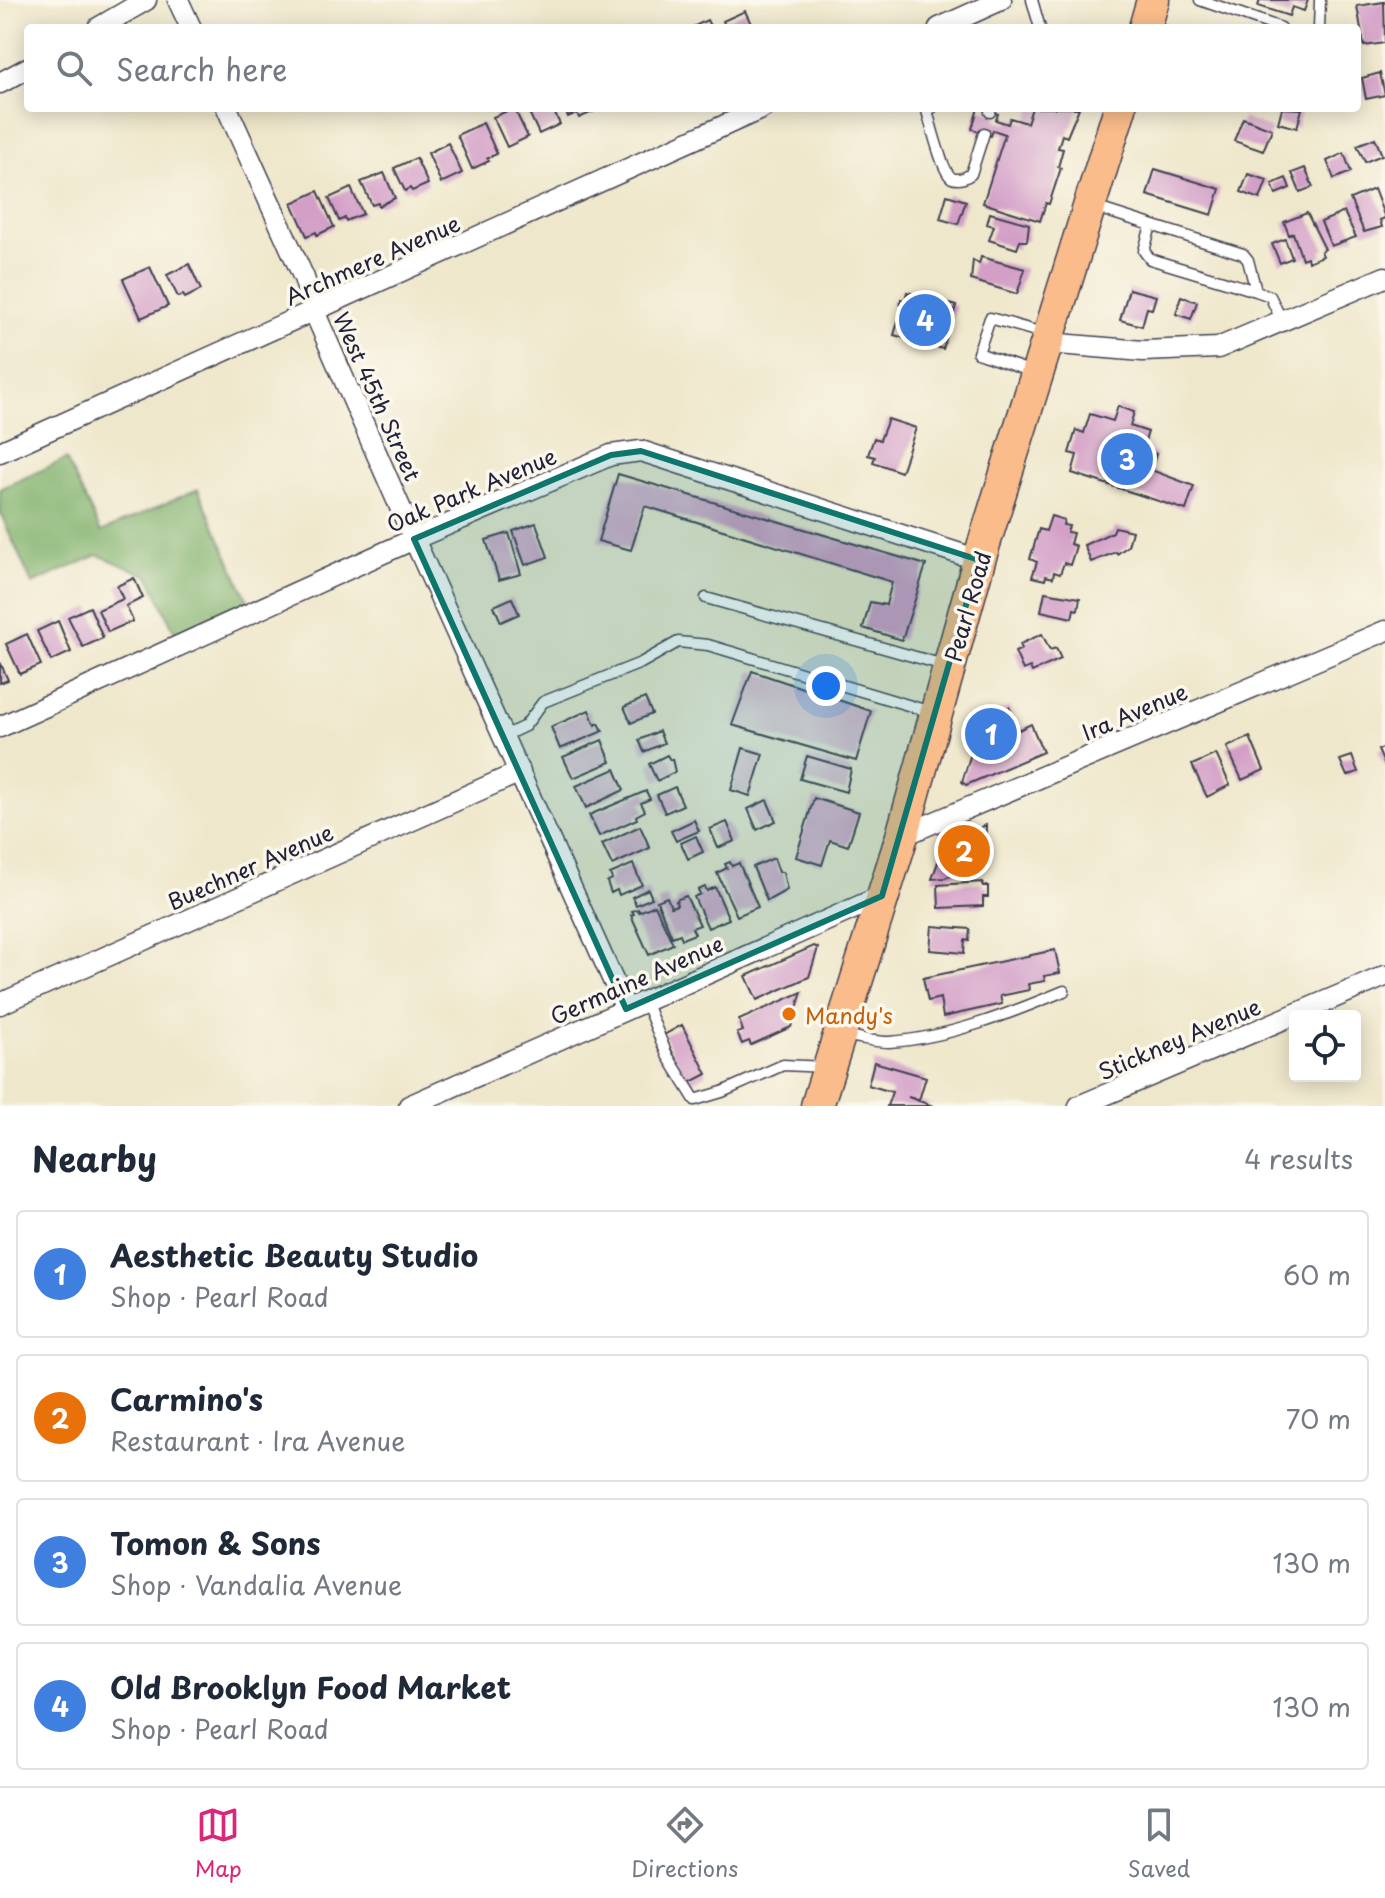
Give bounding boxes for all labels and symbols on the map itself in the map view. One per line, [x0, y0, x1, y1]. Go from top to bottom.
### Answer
street label: Archmere Avenue [279, 206, 465, 312]
pin: 4 [899, 290, 951, 350]
street label: West 45th Street [326, 306, 430, 486]
pin: 3 [1101, 429, 1153, 489]
street label: Oak Park Avenue [381, 438, 561, 540]
street label: Pearl Road [935, 547, 999, 665]
your location [806, 666, 846, 706]
street label: Ira Avenue [1076, 674, 1192, 748]
pin: 1 [965, 704, 1017, 764]
street label: Buechner Avenue [162, 815, 338, 917]
pin: 2 [938, 821, 990, 881]
street label: Germaine Avenue [544, 926, 728, 1032]
street label: Stickney Avenue [1093, 989, 1265, 1087]
place label: Mandy's [805, 998, 893, 1031]
marker: Mandy's [780, 1005, 798, 1023]

